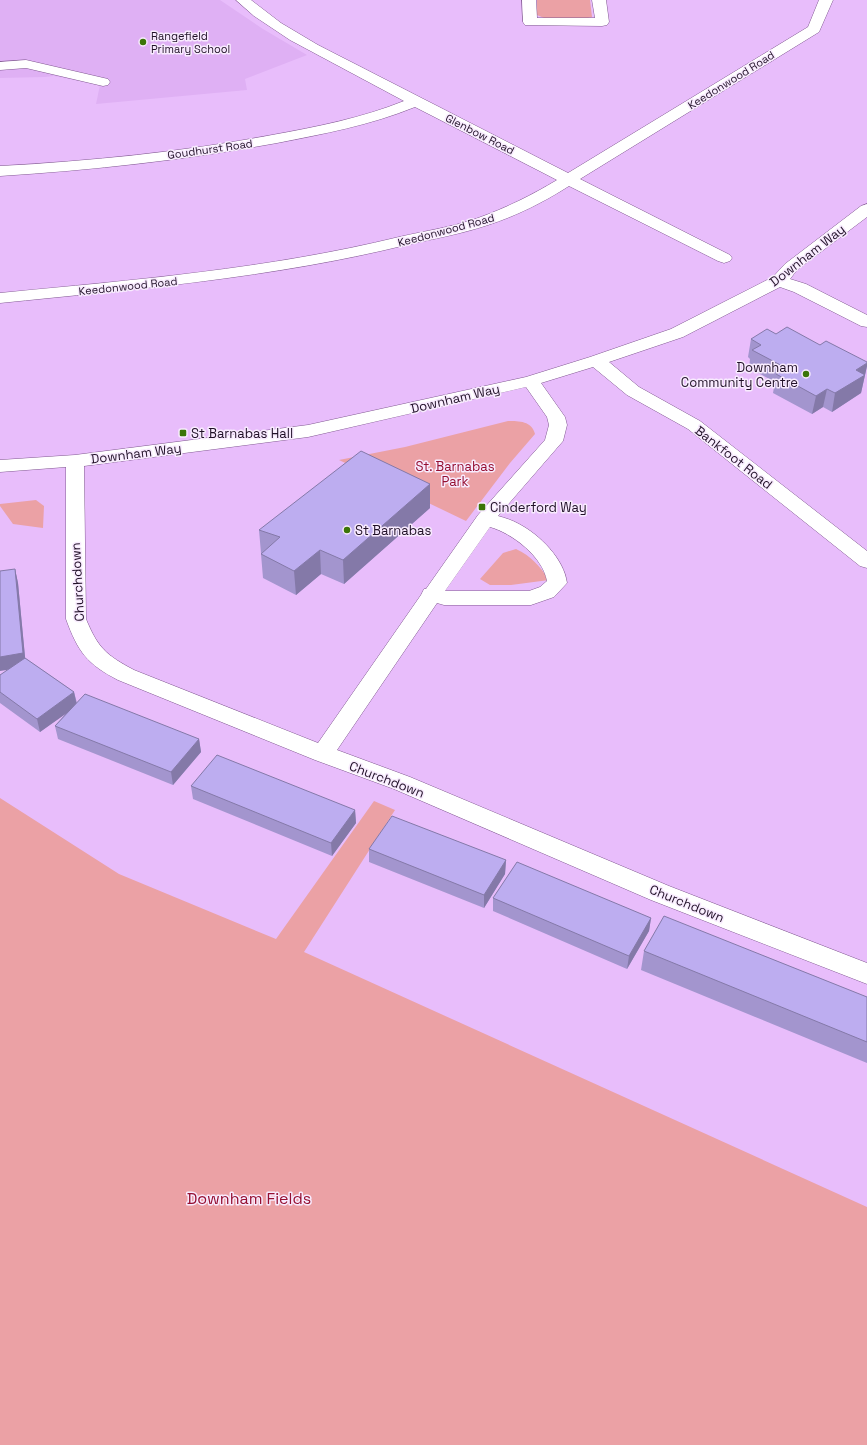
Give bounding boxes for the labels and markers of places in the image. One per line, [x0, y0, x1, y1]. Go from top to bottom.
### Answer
place label: Rangefield Primary School [151, 29, 230, 56]
marker: Rangefield Primary School [138, 37, 148, 47]
place label: Downham Community Centre [681, 359, 798, 391]
marker: Downham Community Centre [801, 369, 811, 379]
place label: St Barnabas Hall [191, 425, 293, 442]
marker: St Barnabas Hall [178, 428, 188, 438]
place label: Cinderford Way [490, 499, 587, 516]
marker: Cinderford Way [477, 502, 487, 512]
place label: St Barnabas [355, 522, 431, 539]
marker: St Barnabas [342, 525, 352, 535]

